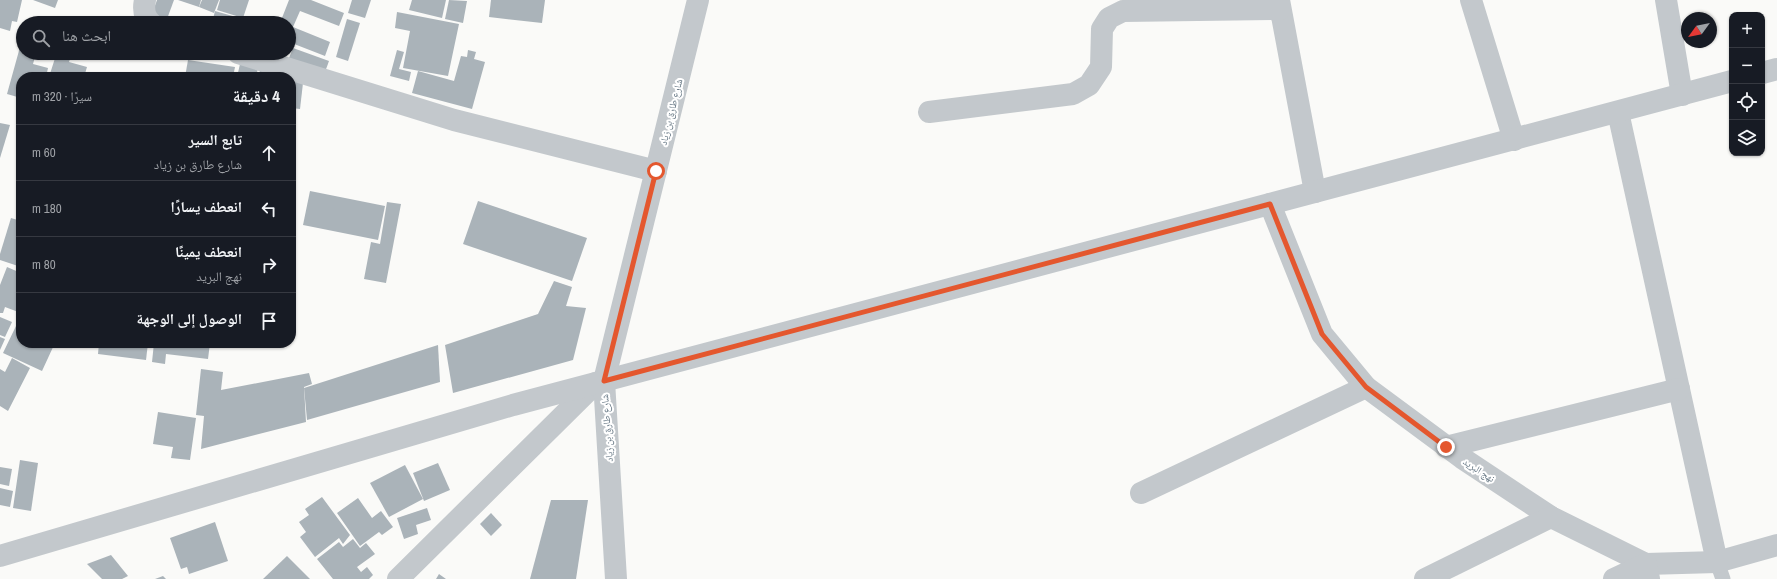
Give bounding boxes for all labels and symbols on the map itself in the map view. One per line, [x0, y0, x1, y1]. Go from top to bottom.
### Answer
north arrow [1681, 12, 1717, 48]
street label: شارع طارق بن زياد [656, 77, 686, 147]
route start [647, 162, 665, 180]
street label: شارع طارق بن زياد [598, 393, 616, 462]
route end [1437, 438, 1455, 456]
street label: نهج البريد [1461, 455, 1497, 485]

